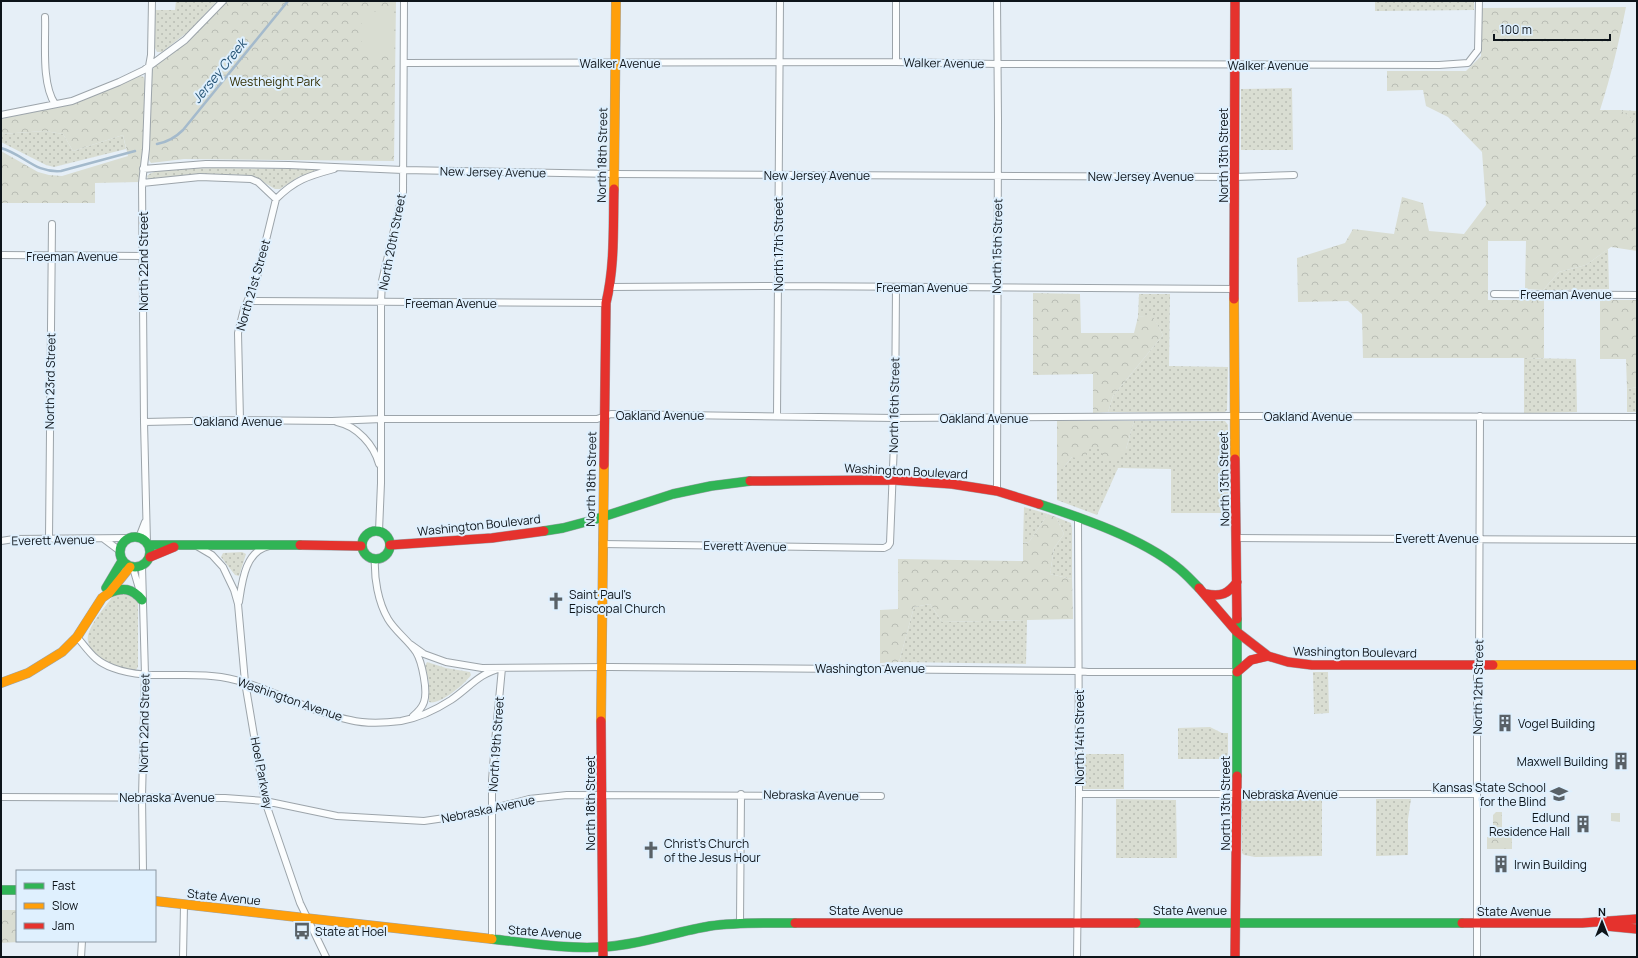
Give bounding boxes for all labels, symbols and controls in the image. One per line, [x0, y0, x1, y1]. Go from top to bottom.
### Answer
scale bar [1494, 16, 1610, 42]
text: 100 m [1500, 21, 1532, 38]
water label: Jersey Creek [188, 33, 252, 107]
street label: Walker Avenue [903, 54, 985, 72]
street label: Walker Avenue [580, 55, 660, 72]
street label: Walker Avenue [1228, 57, 1308, 74]
park label: Westheight Park [230, 73, 322, 90]
street label: North 18th Street [593, 107, 611, 203]
street label: North 13th Street [1215, 107, 1232, 202]
street label: New Jersey Avenue [440, 163, 546, 181]
street label: New Jersey Avenue [764, 167, 870, 184]
street label: New Jersey Avenue [1088, 168, 1194, 185]
street label: North 20th Street [374, 192, 410, 292]
street label: North 17th Street [770, 197, 787, 291]
street label: North 15th Street [988, 198, 1006, 294]
street label: North 22nd Street [135, 211, 152, 311]
street label: North 21st Street [232, 237, 274, 333]
street label: Freeman Avenue [26, 248, 118, 265]
street label: Freeman Avenue [876, 279, 968, 296]
street label: Freeman Avenue [1520, 286, 1612, 303]
street label: Freeman Avenue [405, 295, 497, 312]
street label: North 23rd Street [41, 332, 59, 429]
street label: North 16th Street [885, 357, 903, 453]
street label: Oakland Avenue [616, 407, 704, 424]
street label: Oakland Avenue [1264, 408, 1352, 425]
street label: Oakland Avenue [940, 410, 1028, 427]
street label: Oakland Avenue [194, 413, 282, 430]
street label: North 18th Street [582, 431, 600, 527]
street label: North 13th Street [1215, 431, 1233, 527]
street label: Washington Boulevard [844, 459, 968, 483]
street label: Washington Boulevard [417, 510, 541, 540]
street label: Everett Avenue [1395, 530, 1479, 547]
street label: Everett Avenue [11, 531, 95, 549]
street label: Everett Avenue [703, 537, 787, 555]
place label: Saint Paul's Episcopal Church [569, 586, 665, 617]
church icon: Saint Paul's Episcopal Church [546, 591, 566, 611]
street label: North 12th Street [1469, 639, 1487, 735]
street label: Washington Boulevard [1293, 642, 1417, 662]
street label: Washington Avenue [815, 660, 925, 677]
street label: North 22nd Street [135, 673, 153, 773]
street label: Washington Avenue [235, 673, 345, 725]
street label: North 14th Street [1071, 689, 1088, 785]
street label: North 19th Street [484, 695, 508, 792]
building icon: Vogel Building [1495, 713, 1515, 733]
place label: Vogel Building [1518, 715, 1595, 732]
street label: Hoel Parkway [247, 736, 277, 811]
building icon: Maxwell Building [1611, 751, 1631, 771]
place label: Maxwell Building [1517, 753, 1608, 770]
street label: North 18th Street [582, 755, 599, 851]
street label: North 13th Street [1217, 755, 1234, 850]
place label: Kansas State School for the Blind [1432, 779, 1546, 810]
school or university icon: Kansas State School for the Blind [1549, 784, 1569, 804]
street label: Nebraska Avenue [763, 786, 859, 804]
street label: Nebraska Avenue [1242, 786, 1338, 803]
street label: Nebraska Avenue [119, 789, 215, 806]
street label: Nebraska Avenue [440, 791, 536, 827]
place label: Edlund Residence Hall [1489, 809, 1570, 840]
building icon: Edlund Residence Hall [1573, 814, 1593, 834]
place label: Christ's Church of the Jesus Hour [664, 835, 761, 866]
church icon: Christ's Church of the Jesus Hour [641, 840, 661, 860]
building icon: Irwin Building [1491, 854, 1511, 874]
place label: Irwin Building [1514, 856, 1587, 873]
legend [16, 870, 156, 942]
text: Fast [52, 877, 76, 894]
street label: State Avenue [186, 885, 262, 909]
text: Slow [52, 897, 78, 914]
street label: State Avenue [829, 902, 903, 919]
street label: State Avenue [1153, 902, 1227, 919]
north arrow [1582, 902, 1622, 942]
street label: State Avenue [1477, 903, 1551, 920]
text: N [1598, 904, 1606, 919]
text: Jam [52, 917, 74, 934]
bus stop icon: State at Hoel [292, 921, 312, 941]
street label: State Avenue [508, 921, 582, 943]
place label: State at Hoel [315, 923, 387, 940]

